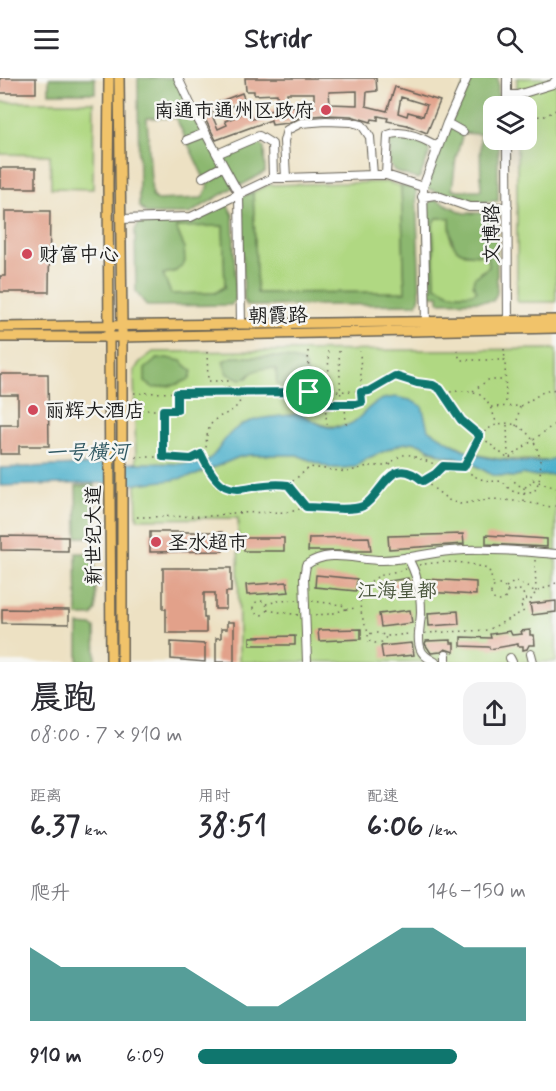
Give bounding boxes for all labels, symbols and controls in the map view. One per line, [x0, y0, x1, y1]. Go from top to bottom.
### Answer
text: Stridr [244, 22, 312, 57]
icon: menu [30, 23, 63, 56]
icon: search [493, 23, 526, 56]
map controls [483, 96, 537, 150]
button: layers [483, 96, 537, 150]
place label: 南通市通州区政府 [154, 98, 314, 125]
marker: 南通市通州区政府 [319, 103, 333, 117]
street label: 文博路 [479, 203, 506, 264]
place label: 财富中心 [39, 242, 119, 269]
marker: 财富中心 [20, 247, 34, 261]
street label: 朝霞路 [248, 302, 309, 331]
pin [283, 366, 334, 417]
icon: arrive [292, 375, 325, 408]
place label: 丽辉大酒店 [45, 398, 145, 425]
marker: 丽辉大酒店 [26, 403, 40, 417]
water label: 一号横河 [45, 438, 132, 468]
street label: 新世纪大道 [81, 485, 108, 585]
place label: 圣水超市 [168, 530, 248, 557]
marker: 圣水超市 [149, 535, 163, 549]
park label: 江海皇都 [357, 578, 437, 605]
text: 晨跑 [30, 677, 96, 721]
button: share [463, 682, 526, 745]
text: 08:00 · 7 × 910 m [30, 722, 182, 749]
text: 距离 [30, 786, 62, 807]
text: 用时 [198, 786, 230, 807]
text: 配速 [367, 786, 399, 807]
text: 6.37 [30, 807, 80, 846]
text: 38:51 [198, 807, 267, 846]
text: 6:06 [367, 807, 423, 846]
text: km [80, 820, 108, 841]
text: /km [423, 820, 458, 841]
text: 146–150 m [427, 878, 526, 905]
text: 爬升 [30, 880, 70, 907]
text: 910 m [30, 1043, 82, 1070]
text: 6:09 [126, 1043, 165, 1070]

